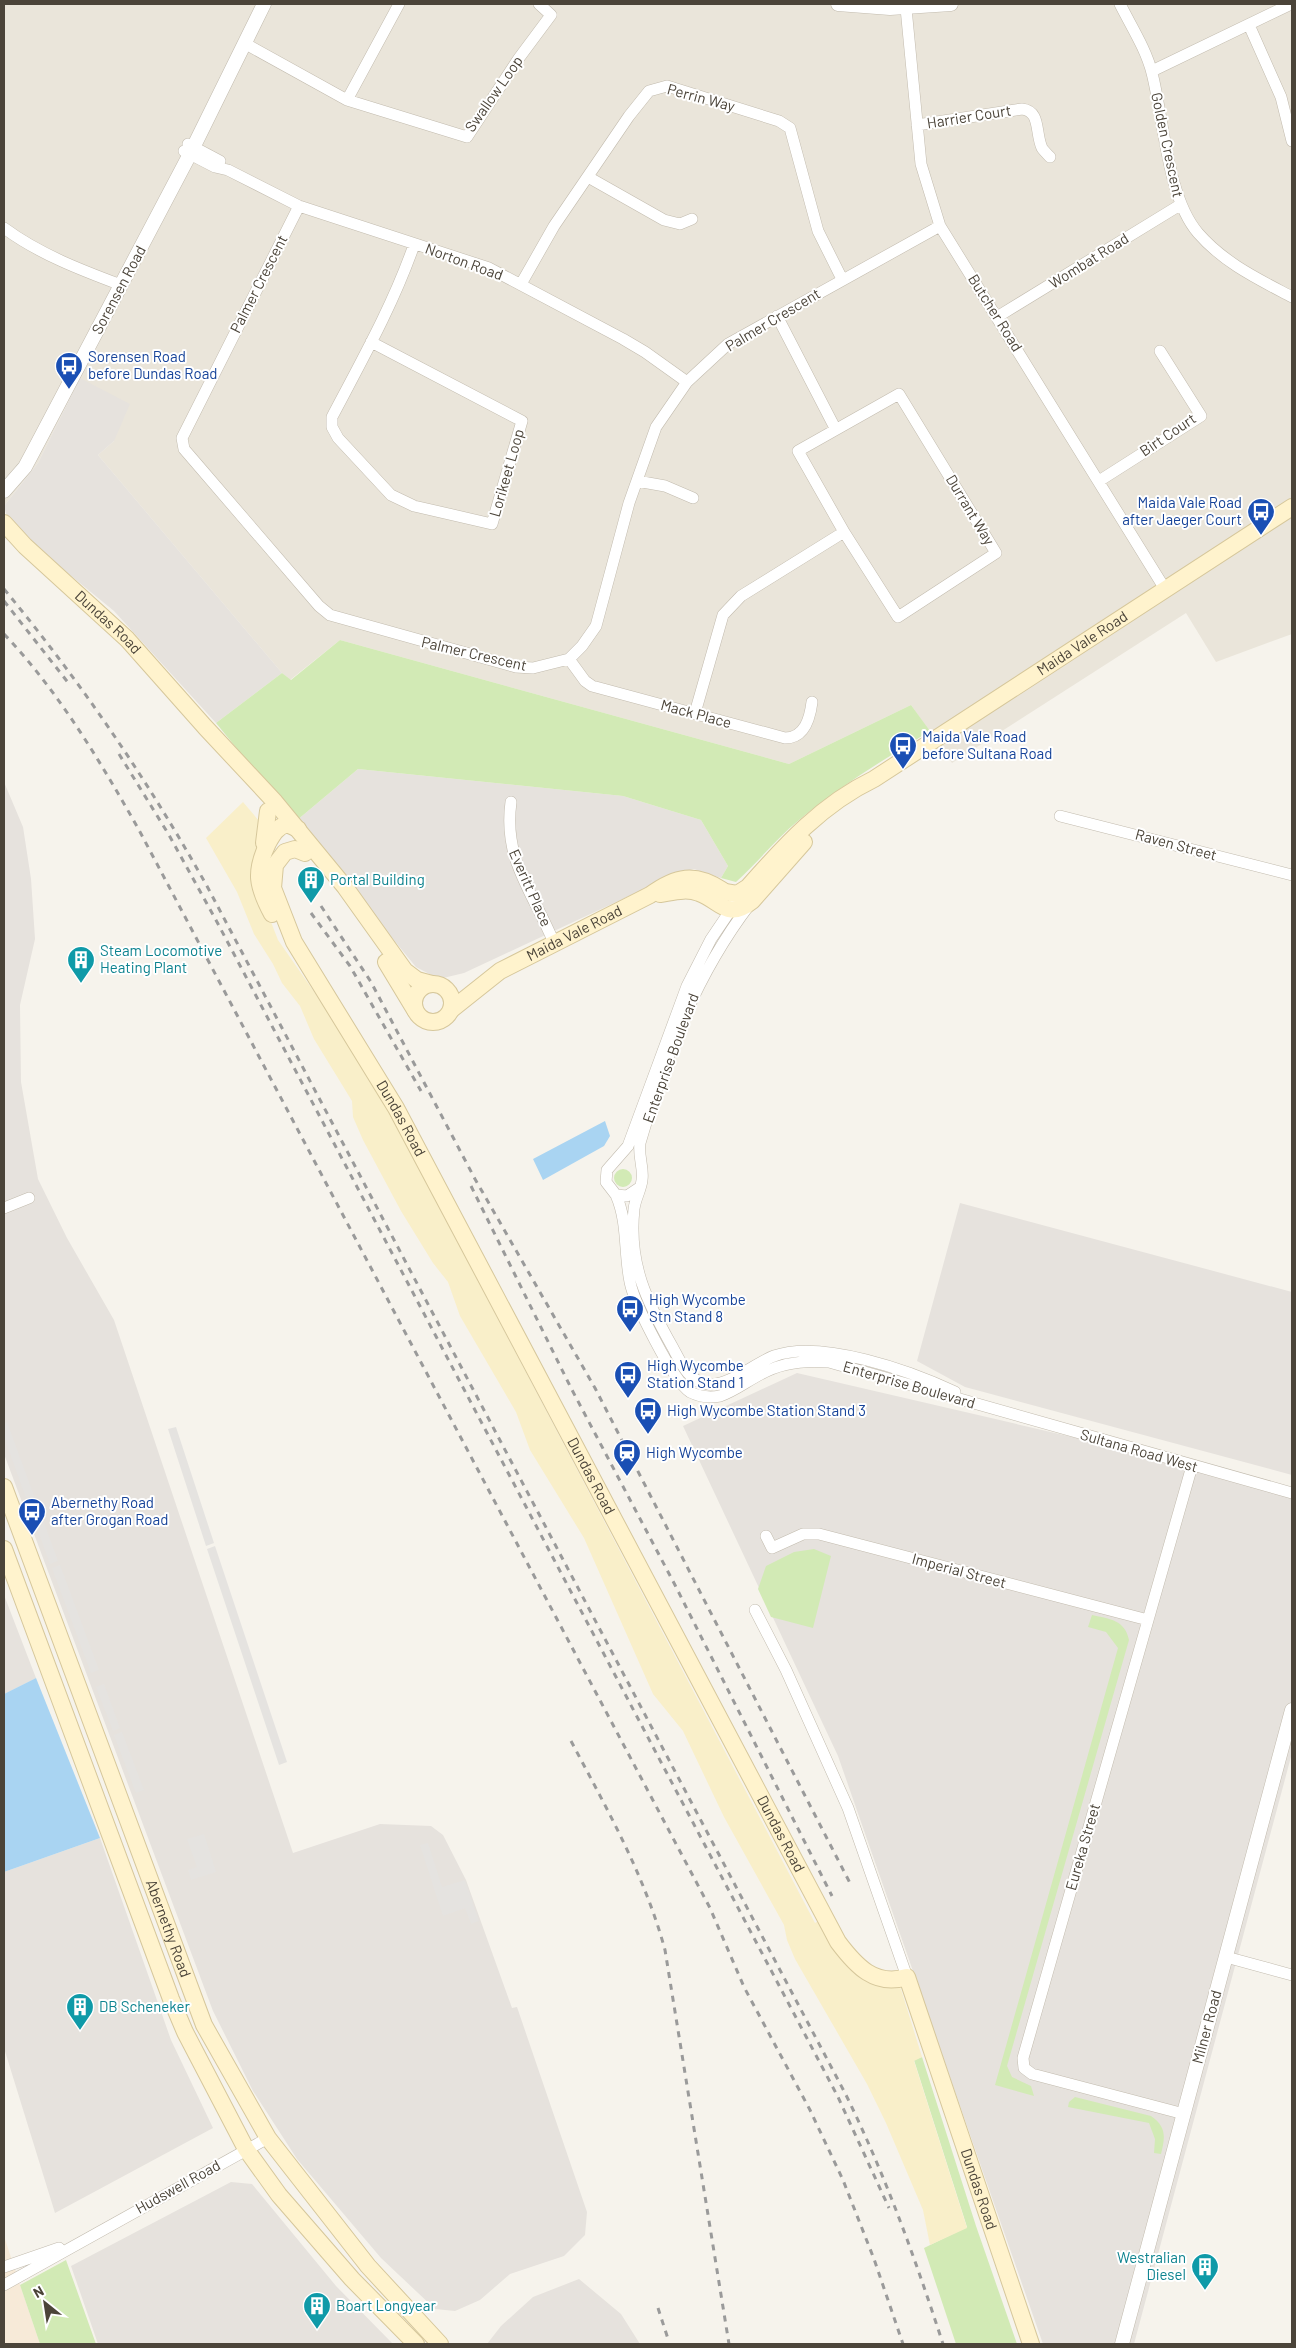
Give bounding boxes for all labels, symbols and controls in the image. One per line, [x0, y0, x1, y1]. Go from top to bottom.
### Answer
street label: Swallow Loop [460, 52, 526, 135]
street label: Perrin Way [665, 79, 737, 115]
street label: Golden Crescent [1148, 91, 1188, 199]
street label: Harrier Court [925, 100, 1012, 132]
street label: Wombat Road [1045, 229, 1132, 292]
street label: Palmer Crescent [226, 232, 291, 336]
street label: Norton Road [423, 239, 506, 283]
street label: Sorensen Road [87, 242, 149, 337]
street label: Butcher Road [965, 270, 1027, 355]
street label: Palmer Crescent [722, 284, 823, 355]
place label: Sorensen Road before Dundas Road [88, 347, 217, 382]
bus stop icon: Sorensen Road before Dundas Road [54, 351, 84, 390]
street label: Birt Court [1136, 409, 1199, 459]
street label: Lorikeet Loop [485, 427, 527, 519]
street label: Durrant Way [943, 471, 999, 548]
place label: Maida Vale Road after Jaeger Court [1122, 493, 1242, 528]
bus stop icon: Maida Vale Road after Jaeger Court [1246, 497, 1276, 536]
street label: Dundas Road [72, 586, 146, 657]
street label: Maida Vale Road [1033, 606, 1131, 679]
street label: Palmer Crescent [420, 632, 529, 674]
street label: Mack Place [659, 695, 734, 731]
place label: Maida Vale Road before Sultana Road [922, 727, 1052, 762]
bus stop icon: Maida Vale Road before Sultana Road [888, 731, 918, 770]
street label: Raven Street [1134, 825, 1219, 864]
street label: Everitt Place [506, 846, 556, 929]
building icon: Portal Building [296, 865, 326, 904]
place label: Portal Building [330, 870, 425, 888]
street label: Maida Vale Road [523, 901, 625, 964]
place label: Steam Locomotive Heating Plant [100, 941, 222, 976]
building icon: Steam Locomotive Heating Plant [66, 945, 96, 984]
street label: Enterprise Boulevard [638, 990, 702, 1125]
street label: Dundas Road [373, 1077, 430, 1159]
place label: High Wycombe Stn Stand 8 [649, 1290, 746, 1325]
bus stop icon: High Wycombe Stn Stand 8 [615, 1294, 645, 1333]
place label: High Wycombe Station Stand 1 [647, 1356, 744, 1391]
street label: Enterprise Boulevard [841, 1357, 977, 1412]
bus stop icon: High Wycombe Station Stand 1 [613, 1360, 643, 1399]
bus stop icon: High Wycombe Station Stand 3 [633, 1396, 663, 1435]
place label: High Wycombe Station Stand 3 [667, 1401, 866, 1419]
street label: Sultana Road West [1079, 1425, 1200, 1475]
street label: Dundas Road [564, 1434, 620, 1517]
station icon: High Wycombe [612, 1438, 642, 1477]
place label: High Wycombe [646, 1443, 743, 1461]
place label: Abernethy Road after Grogan Road [51, 1493, 168, 1528]
bus stop icon: Abernethy Road after Grogan Road [17, 1497, 47, 1536]
street label: Imperial Street [910, 1549, 1008, 1591]
street label: Dundas Road [754, 1792, 809, 1875]
street label: Eureka Street [1061, 1801, 1103, 1892]
street label: Abernethy Road [143, 1877, 195, 1980]
street label: Milner Road [1188, 1988, 1225, 2066]
building icon: DB Scheneker [65, 1992, 95, 2031]
place label: DB Scheneker [99, 1997, 190, 2015]
street label: Dundas Road [958, 2146, 1002, 2232]
street label: Hudswell Road [132, 2155, 223, 2217]
place label: Westralian Diesel [1117, 2248, 1186, 2283]
building icon: Westralian Diesel [1190, 2252, 1220, 2291]
north arrow [20, 2278, 70, 2328]
text: N [30, 2282, 47, 2301]
building icon: Boart Longyear [302, 2291, 332, 2330]
place label: Boart Longyear [336, 2296, 436, 2314]

